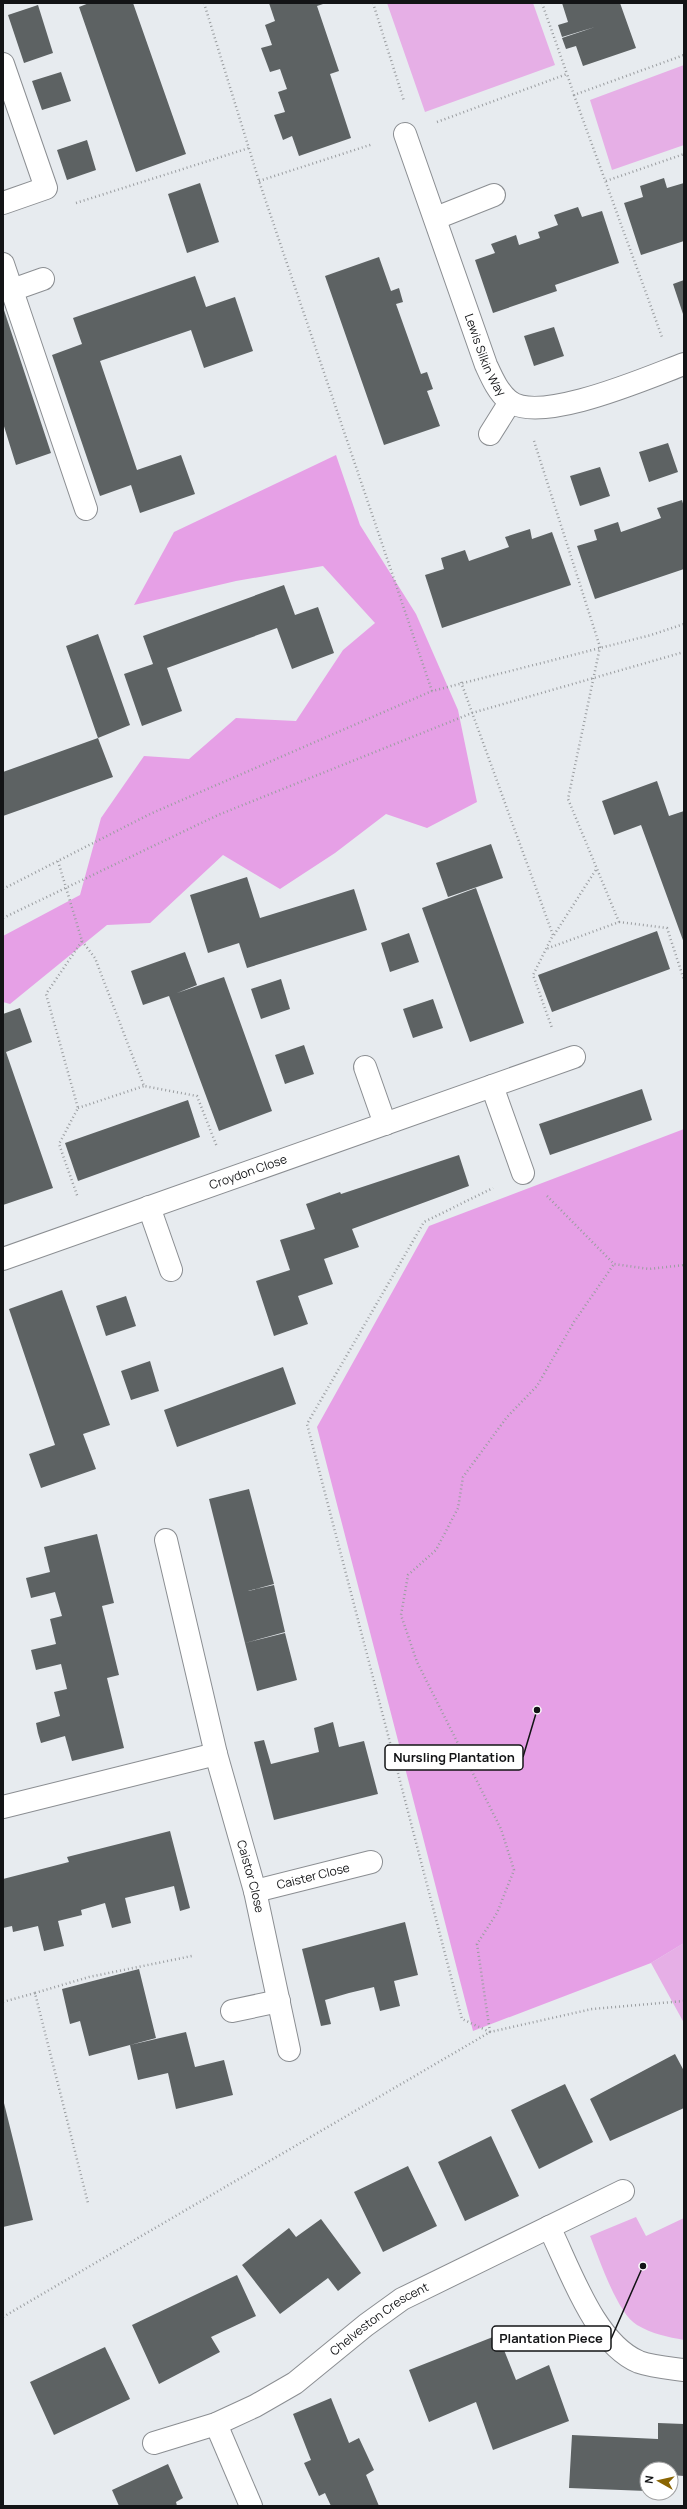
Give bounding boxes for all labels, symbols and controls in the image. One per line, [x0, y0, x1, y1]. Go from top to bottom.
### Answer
street label: Lewis Silkin Way [461, 311, 510, 400]
street label: Croydon Close [207, 1150, 289, 1193]
callout: Nursling Plantation [385, 1745, 523, 1770]
text: Nursling Plantation [393, 1748, 515, 1766]
street label: Caistor Close [233, 1838, 268, 1914]
street label: Caister Close [275, 1859, 351, 1893]
street label: Chelveston Crescent [326, 2278, 431, 2359]
callout: Plantation Piece [492, 2326, 611, 2351]
text: Plantation Piece [499, 2329, 603, 2347]
north arrow [639, 2461, 679, 2501]
text: N [641, 2474, 657, 2484]

